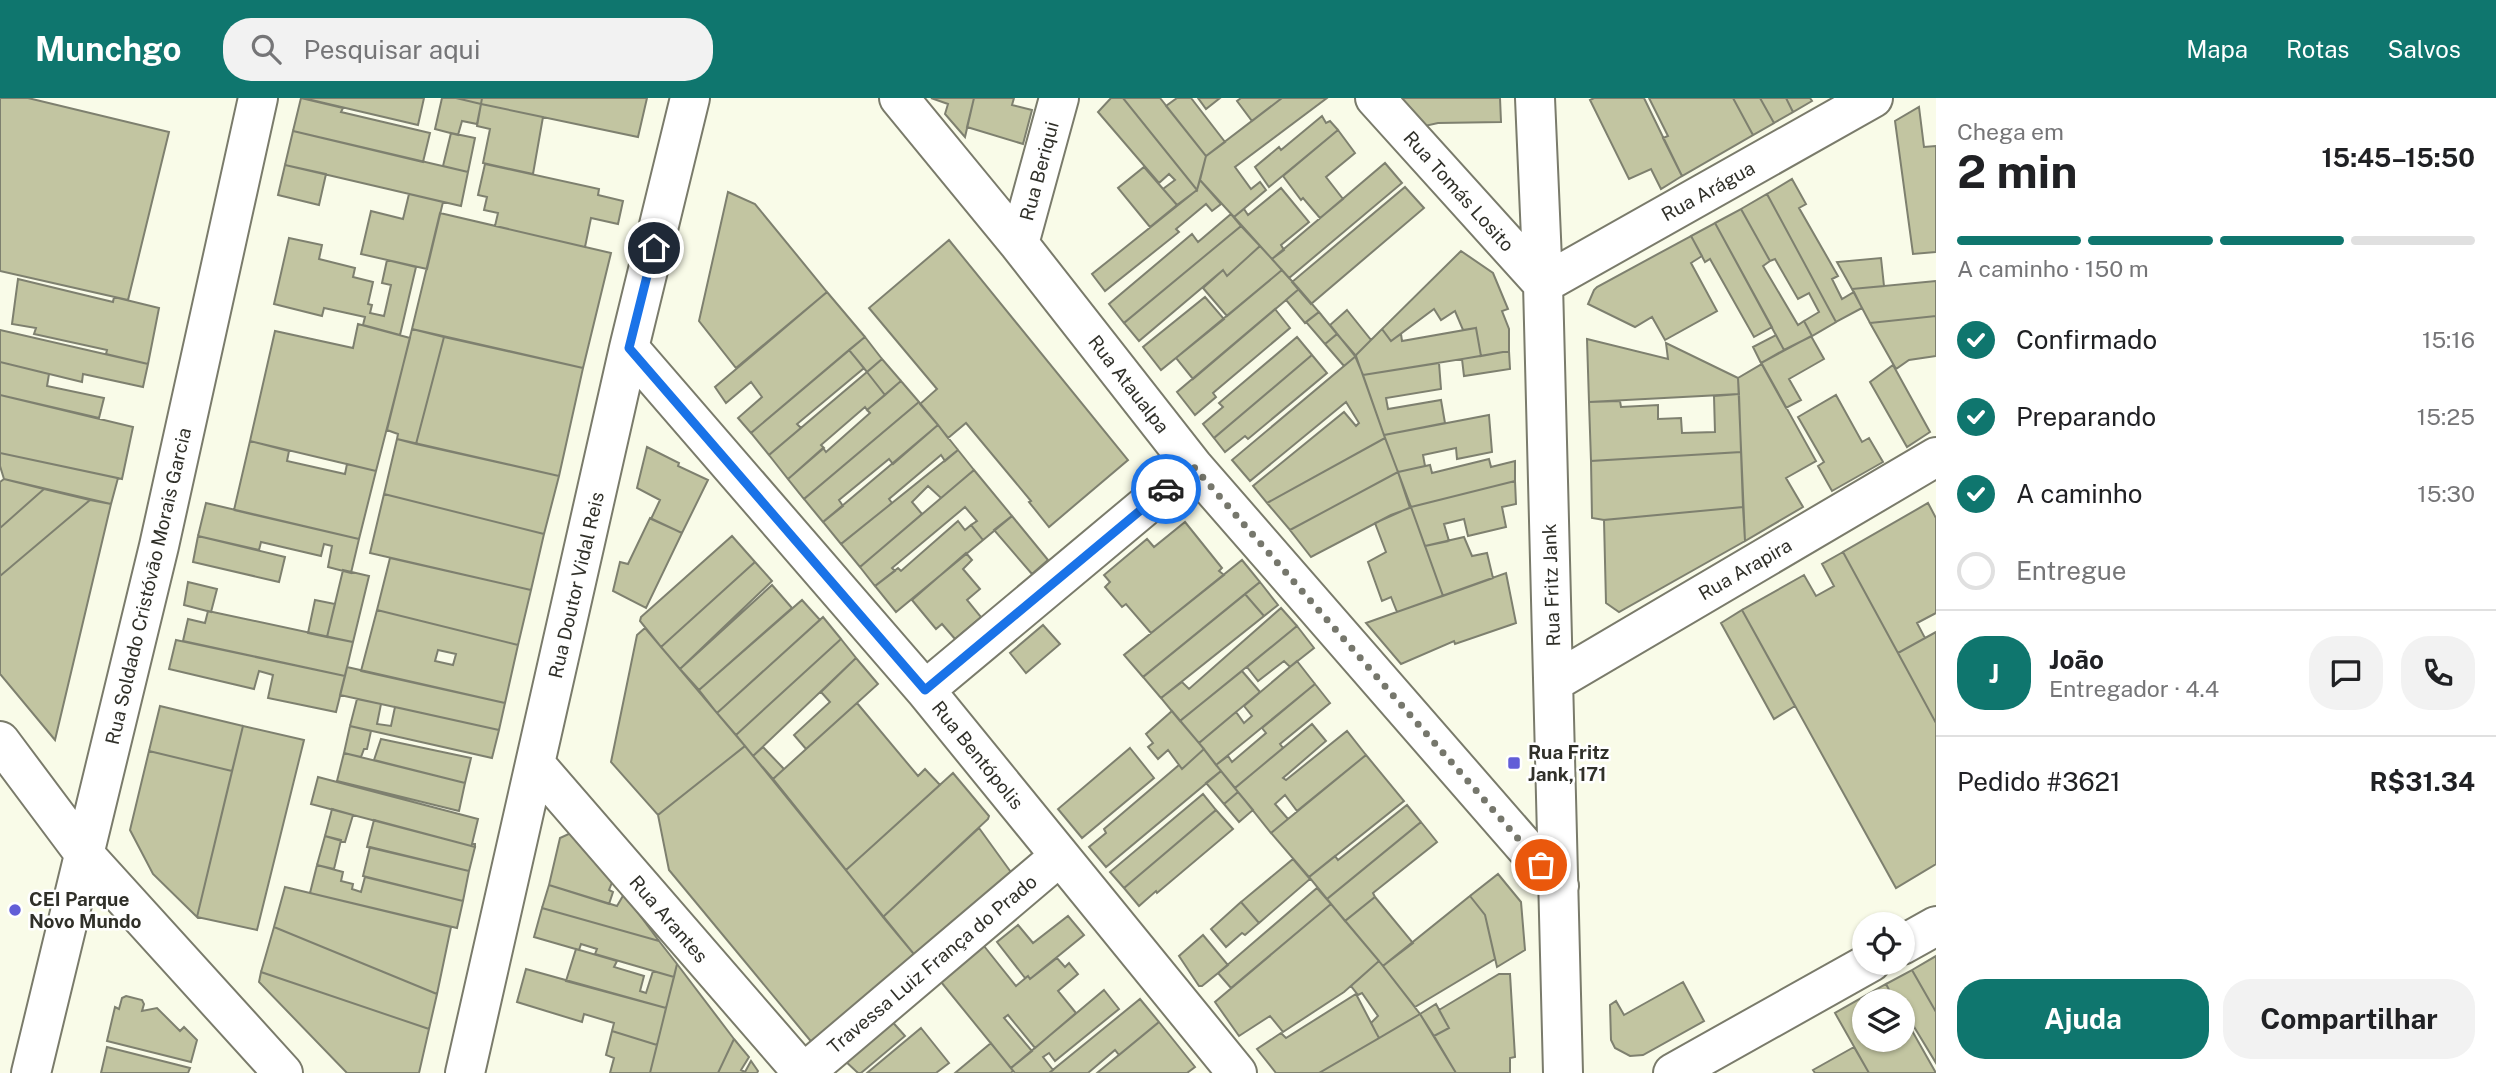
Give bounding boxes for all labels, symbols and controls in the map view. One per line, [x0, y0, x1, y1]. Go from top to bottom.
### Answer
search box [223, 18, 713, 81]
text: Munchgo [35, 30, 181, 68]
icon: search [247, 30, 285, 68]
text: Pesquisar aqui [303, 34, 480, 65]
text: Mapa [2186, 35, 2248, 63]
text: Rotas [2286, 35, 2349, 63]
text: Salvos [2387, 35, 2461, 63]
text: Chega em [1957, 118, 2064, 145]
street label: Rua Beriqui [1015, 119, 1063, 223]
street label: Rua Tomás Losito [1399, 126, 1519, 256]
text: 15:45–15:50 [2321, 142, 2475, 173]
text: 2 min [1957, 144, 2077, 198]
street label: Rua Arágua [1658, 156, 1758, 226]
pin [624, 218, 684, 278]
icon: home [635, 229, 673, 267]
text: A caminho · 150 m [1957, 255, 2149, 282]
icon: check [1957, 321, 1995, 359]
text: Confirmado [2016, 324, 2157, 355]
text: 15:16 [2422, 326, 2475, 353]
street label: Rua Ataualpa [1084, 331, 1174, 437]
icon: check [1957, 398, 1995, 436]
text: Preparando [2016, 401, 2156, 432]
text: 15:25 [2417, 403, 2475, 430]
street label: Rua Soldado Cristóvão Morais Garcia [101, 425, 195, 747]
courier [1131, 454, 1201, 524]
icon: car [1147, 470, 1185, 508]
icon: check [1957, 475, 1995, 513]
text: A caminho [2016, 478, 2143, 509]
text: 15:30 [2417, 480, 2475, 507]
street label: Rua Doutor Vidal Reis [544, 490, 608, 680]
street label: Rua Fritz Jank [1538, 523, 1564, 647]
street label: Rua Arapira [1695, 534, 1795, 604]
text: Entregue [2016, 555, 2127, 586]
button: chat [2309, 636, 2383, 710]
button: phone [2401, 636, 2475, 710]
text: João [2049, 644, 2104, 675]
text: J [1989, 658, 1999, 689]
text: Entregador · 4.4 [2049, 675, 2219, 702]
street label: Rua Bentópolis [928, 696, 1028, 814]
place label: Rua Fritz Jank, 171 [1528, 741, 1609, 785]
marker: Rua Fritz Jank, 171 [1506, 755, 1522, 771]
text: Pedido #3621 [1957, 766, 2121, 797]
text: R$31.34 [2370, 766, 2475, 797]
pin [1511, 835, 1571, 895]
icon: bag [1522, 846, 1560, 884]
street label: Travessa Luiz França do Prado [823, 870, 1041, 1058]
street label: Rua Arantes [625, 871, 713, 967]
place label: CEI Parque Novo Mundo [29, 888, 142, 932]
marker: CEI Parque Novo Mundo [7, 902, 23, 918]
map controls [1852, 912, 1915, 1052]
button: locate [1852, 912, 1915, 975]
button: Ajuda [1957, 979, 2209, 1059]
button: Compartilhar [2223, 979, 2475, 1059]
button: layers [1852, 989, 1915, 1052]

